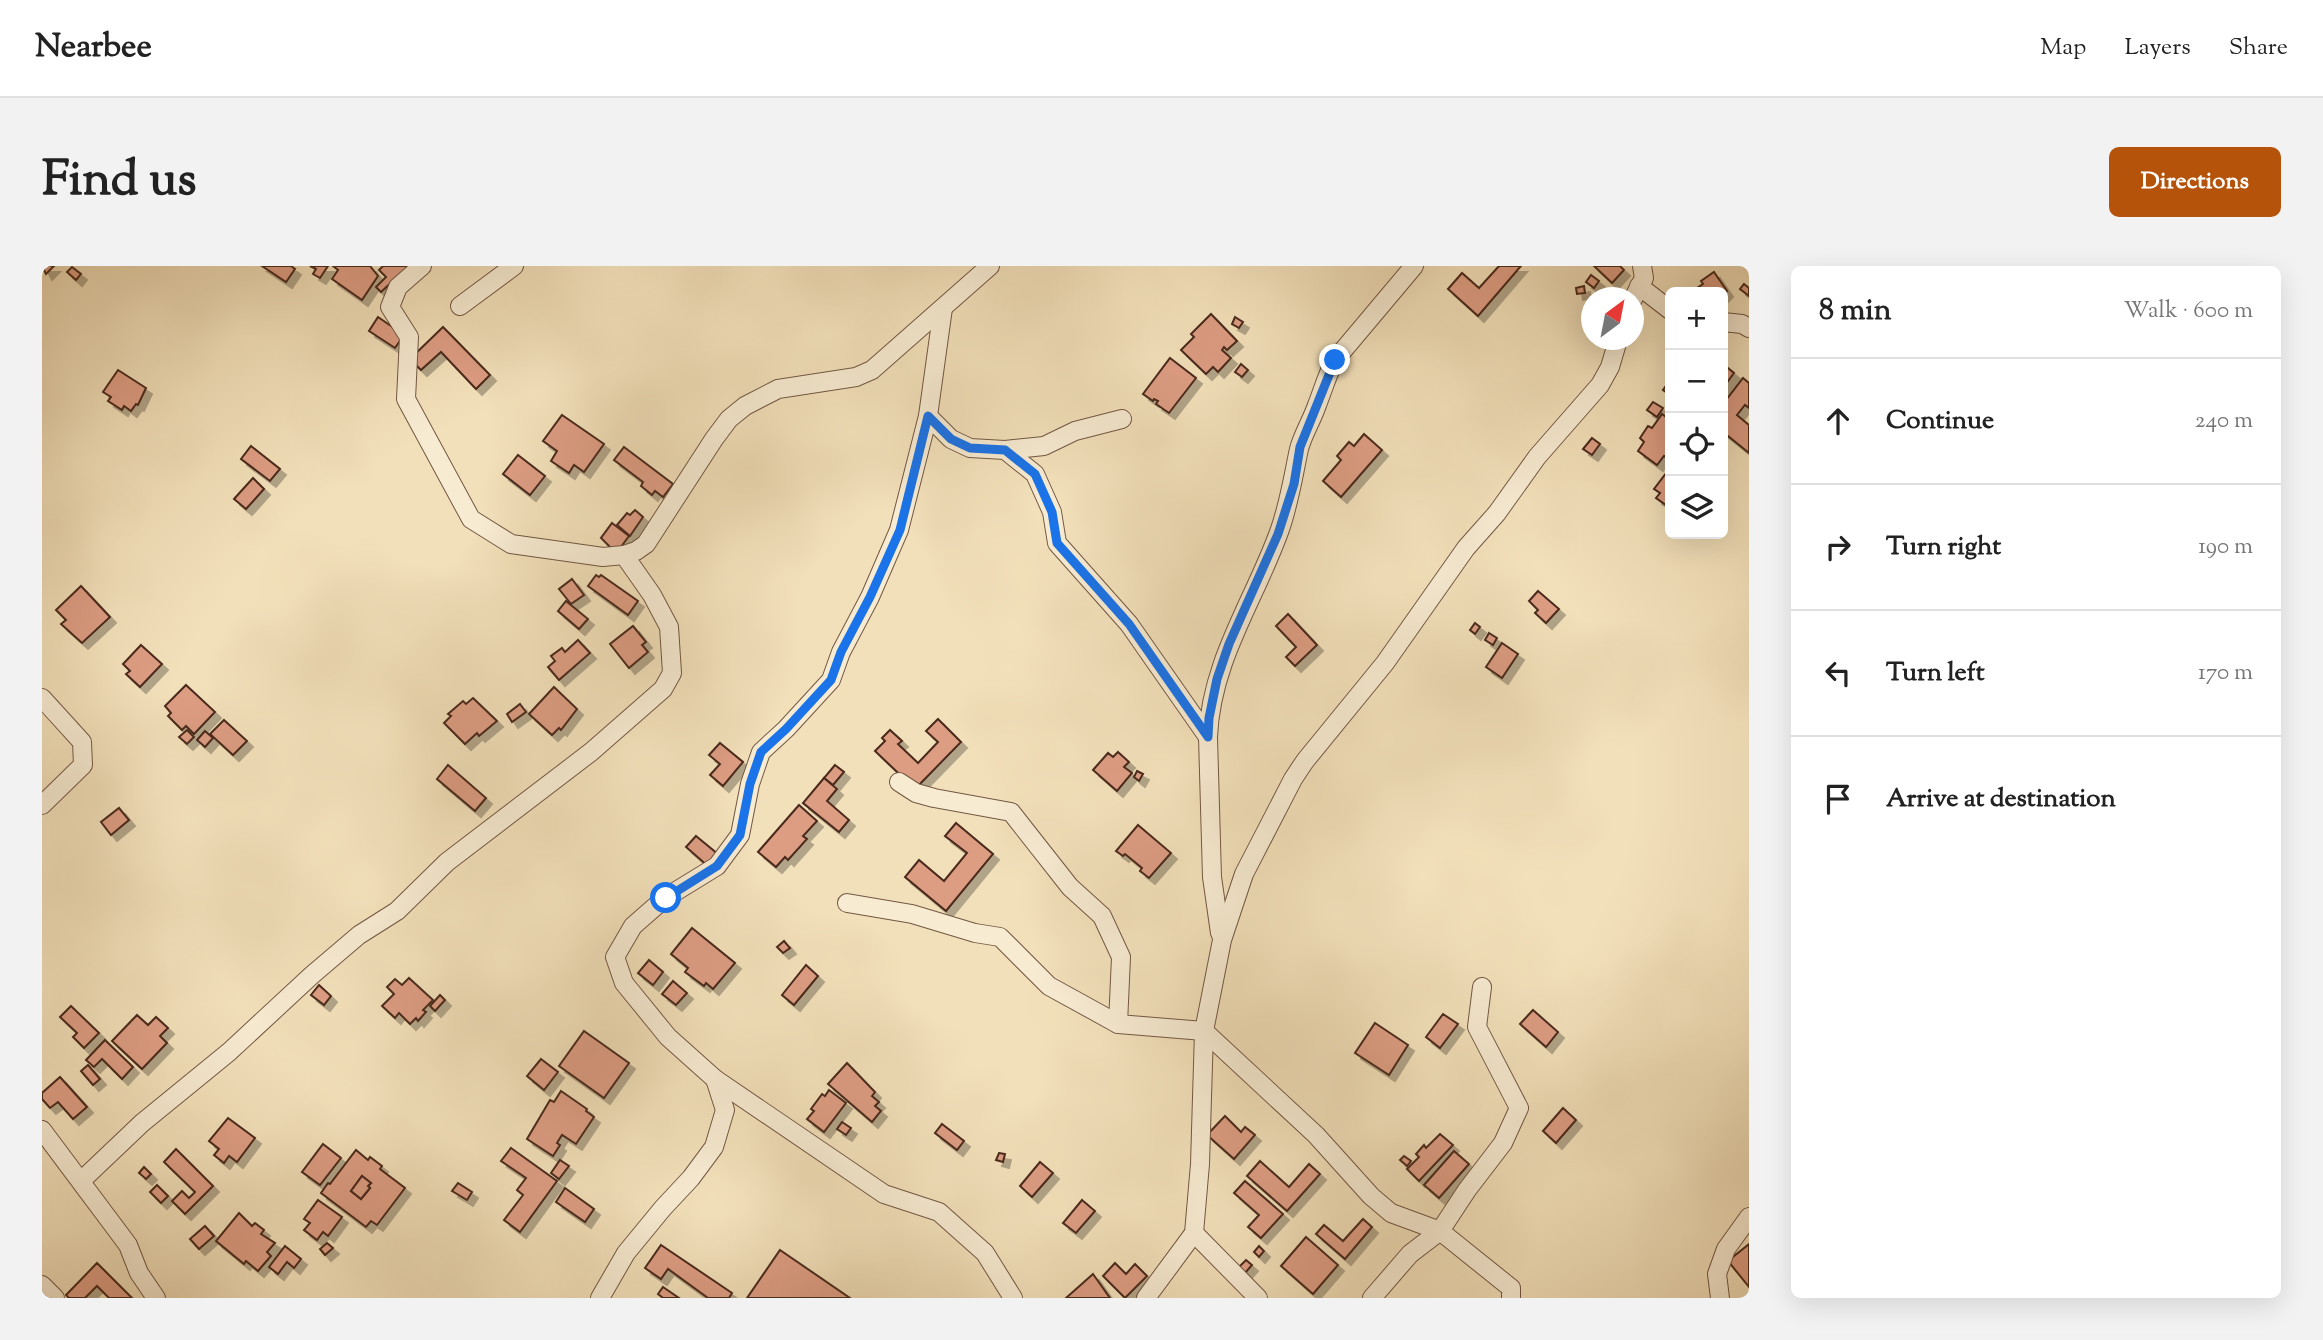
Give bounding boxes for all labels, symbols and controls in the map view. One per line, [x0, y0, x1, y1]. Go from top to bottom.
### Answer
text: Nearbee [35, 24, 152, 72]
text: Map [2040, 31, 2086, 65]
text: Layers [2124, 31, 2191, 65]
text: Share [2229, 31, 2288, 65]
text: Find us [42, 147, 196, 217]
button: Directions [2109, 147, 2281, 217]
north arrow [1581, 287, 1644, 350]
map controls [1665, 287, 1728, 539]
button: + [1665, 287, 1728, 350]
text: 8 min [1819, 290, 1891, 333]
text: Walk · 600 m [2124, 295, 2253, 328]
route end [1319, 344, 1350, 375]
button: − [1665, 350, 1728, 413]
icon: ahead [1819, 402, 1857, 440]
text: Continue [1886, 403, 1994, 440]
text: 240 m [2195, 405, 2253, 438]
button: locate [1665, 413, 1728, 476]
button: layers [1665, 476, 1728, 539]
icon: right [1819, 528, 1857, 566]
text: Turn right [1886, 529, 2001, 566]
text: 190 m [2198, 531, 2253, 564]
icon: left [1819, 654, 1857, 692]
text: Turn left [1886, 655, 1985, 692]
text: 170 m [2198, 657, 2253, 690]
icon: arrive [1819, 780, 1857, 818]
text: Arrive at destination [1886, 781, 2116, 818]
route start [650, 882, 681, 913]

